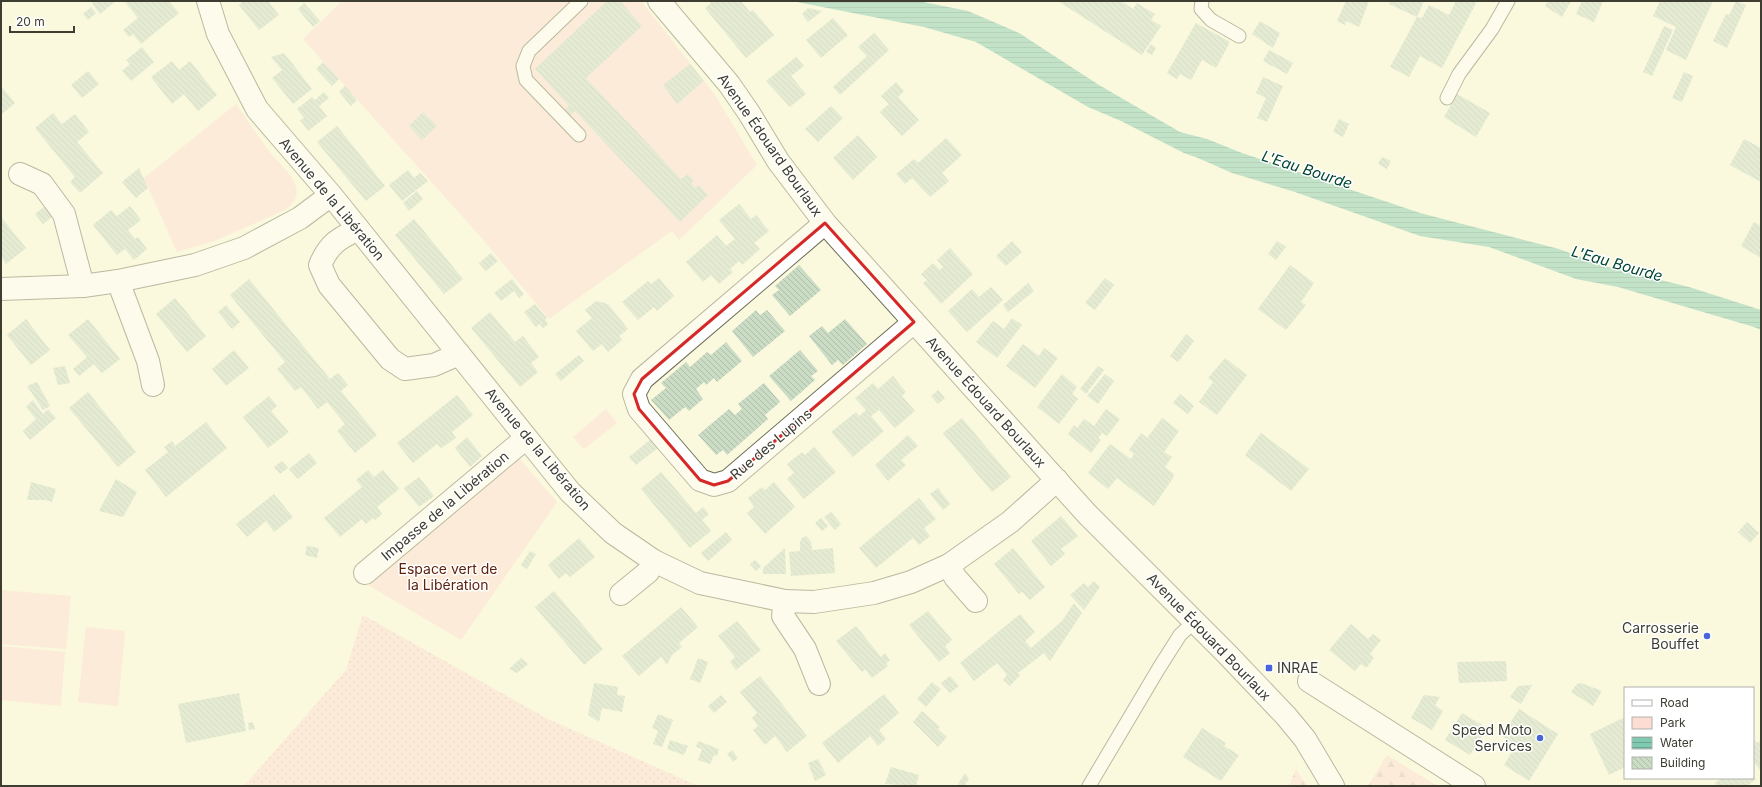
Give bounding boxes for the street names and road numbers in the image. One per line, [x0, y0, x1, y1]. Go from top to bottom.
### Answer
street label: Avenue Édouard Bourlaux [714, 70, 827, 220]
street label: Avenue de la Libération [276, 134, 389, 263]
street label: Avenue Édouard Bourlaux [923, 333, 1050, 471]
street label: Avenue de la Libération [482, 384, 595, 513]
street label: Rue des Lupins [726, 405, 815, 483]
street label: Impasse de la Libération [377, 447, 512, 564]
street label: Avenue Édouard Bourlaux [1144, 569, 1275, 704]

